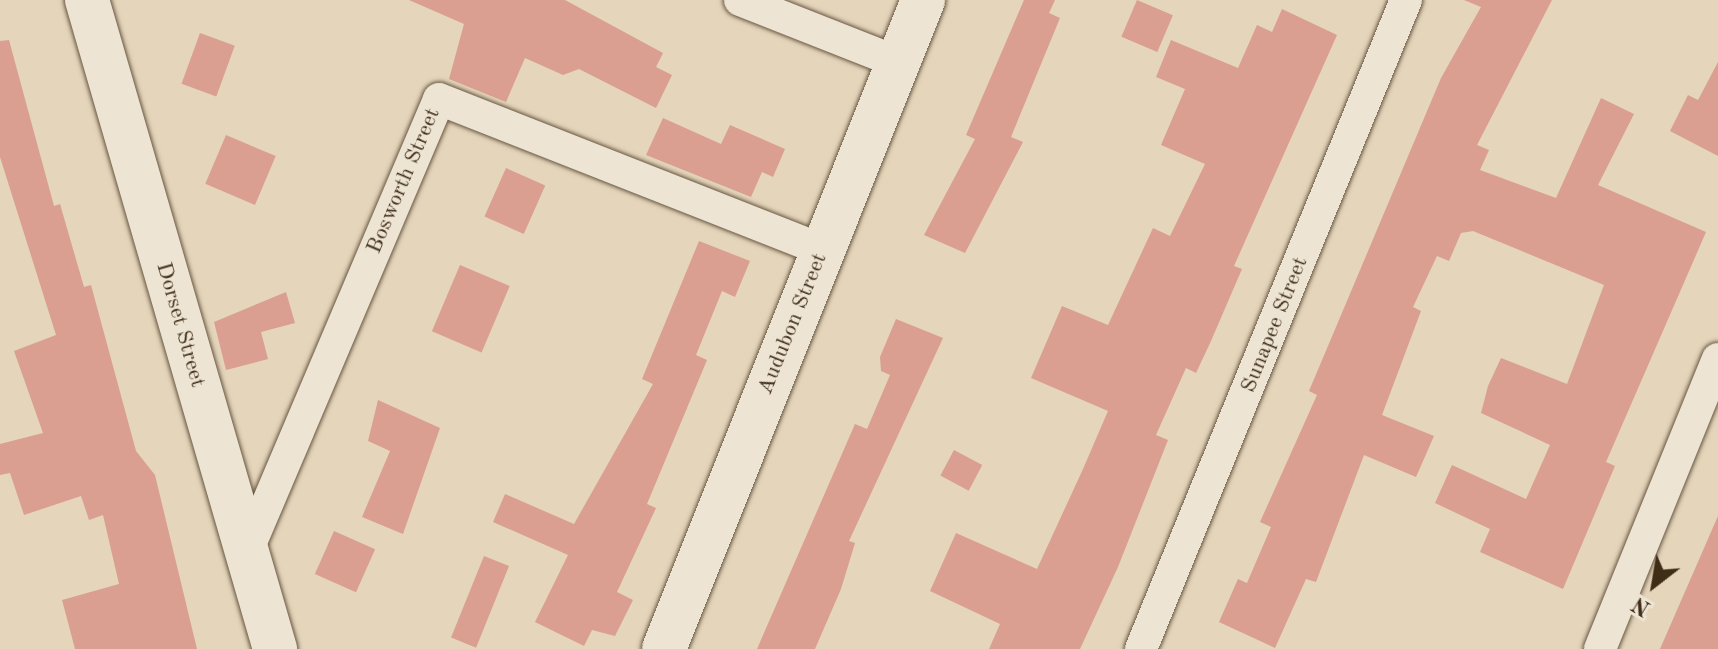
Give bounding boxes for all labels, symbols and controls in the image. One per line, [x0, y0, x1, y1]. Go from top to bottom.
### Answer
street label: Bosworth Street [361, 104, 447, 258]
street label: Audubon Street [753, 249, 833, 399]
street label: Sunapee Street [1236, 253, 1314, 397]
street label: Dorset Street [150, 259, 210, 391]
north arrow [1614, 545, 1694, 625]
text: N [1629, 592, 1655, 619]

